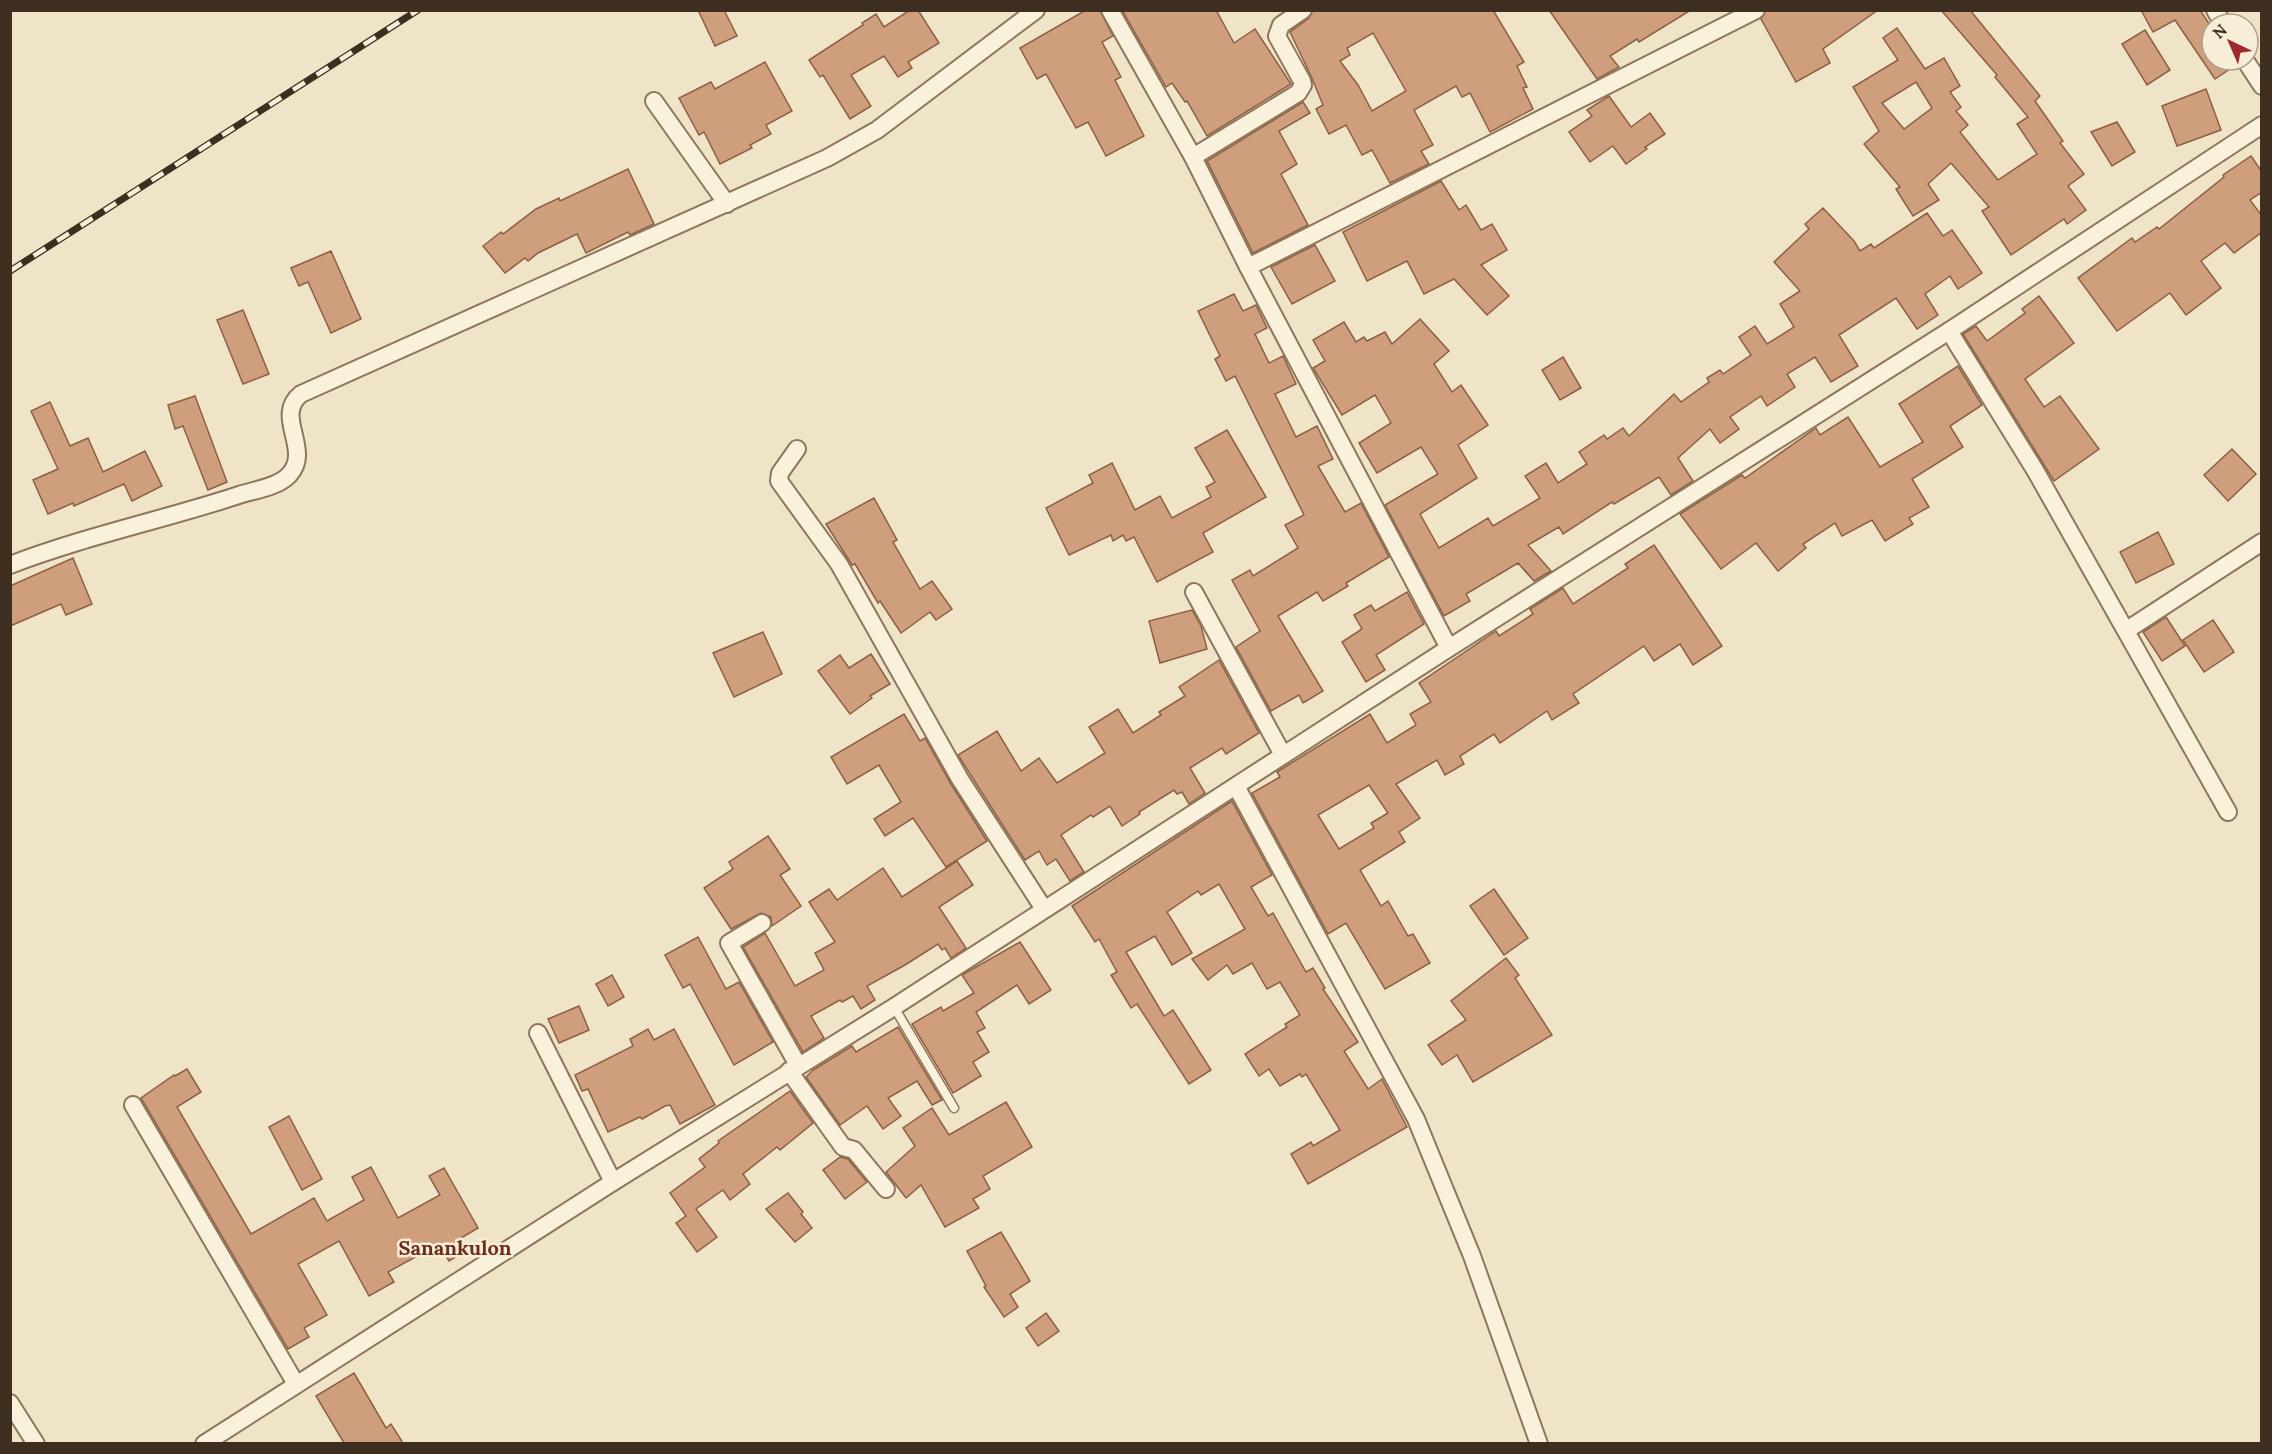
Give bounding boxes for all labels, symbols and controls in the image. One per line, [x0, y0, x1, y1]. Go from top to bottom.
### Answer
north arrow [2200, 12, 2260, 72]
text: N [2208, 20, 2231, 43]
district label: Sanankulon [399, 1235, 512, 1260]

